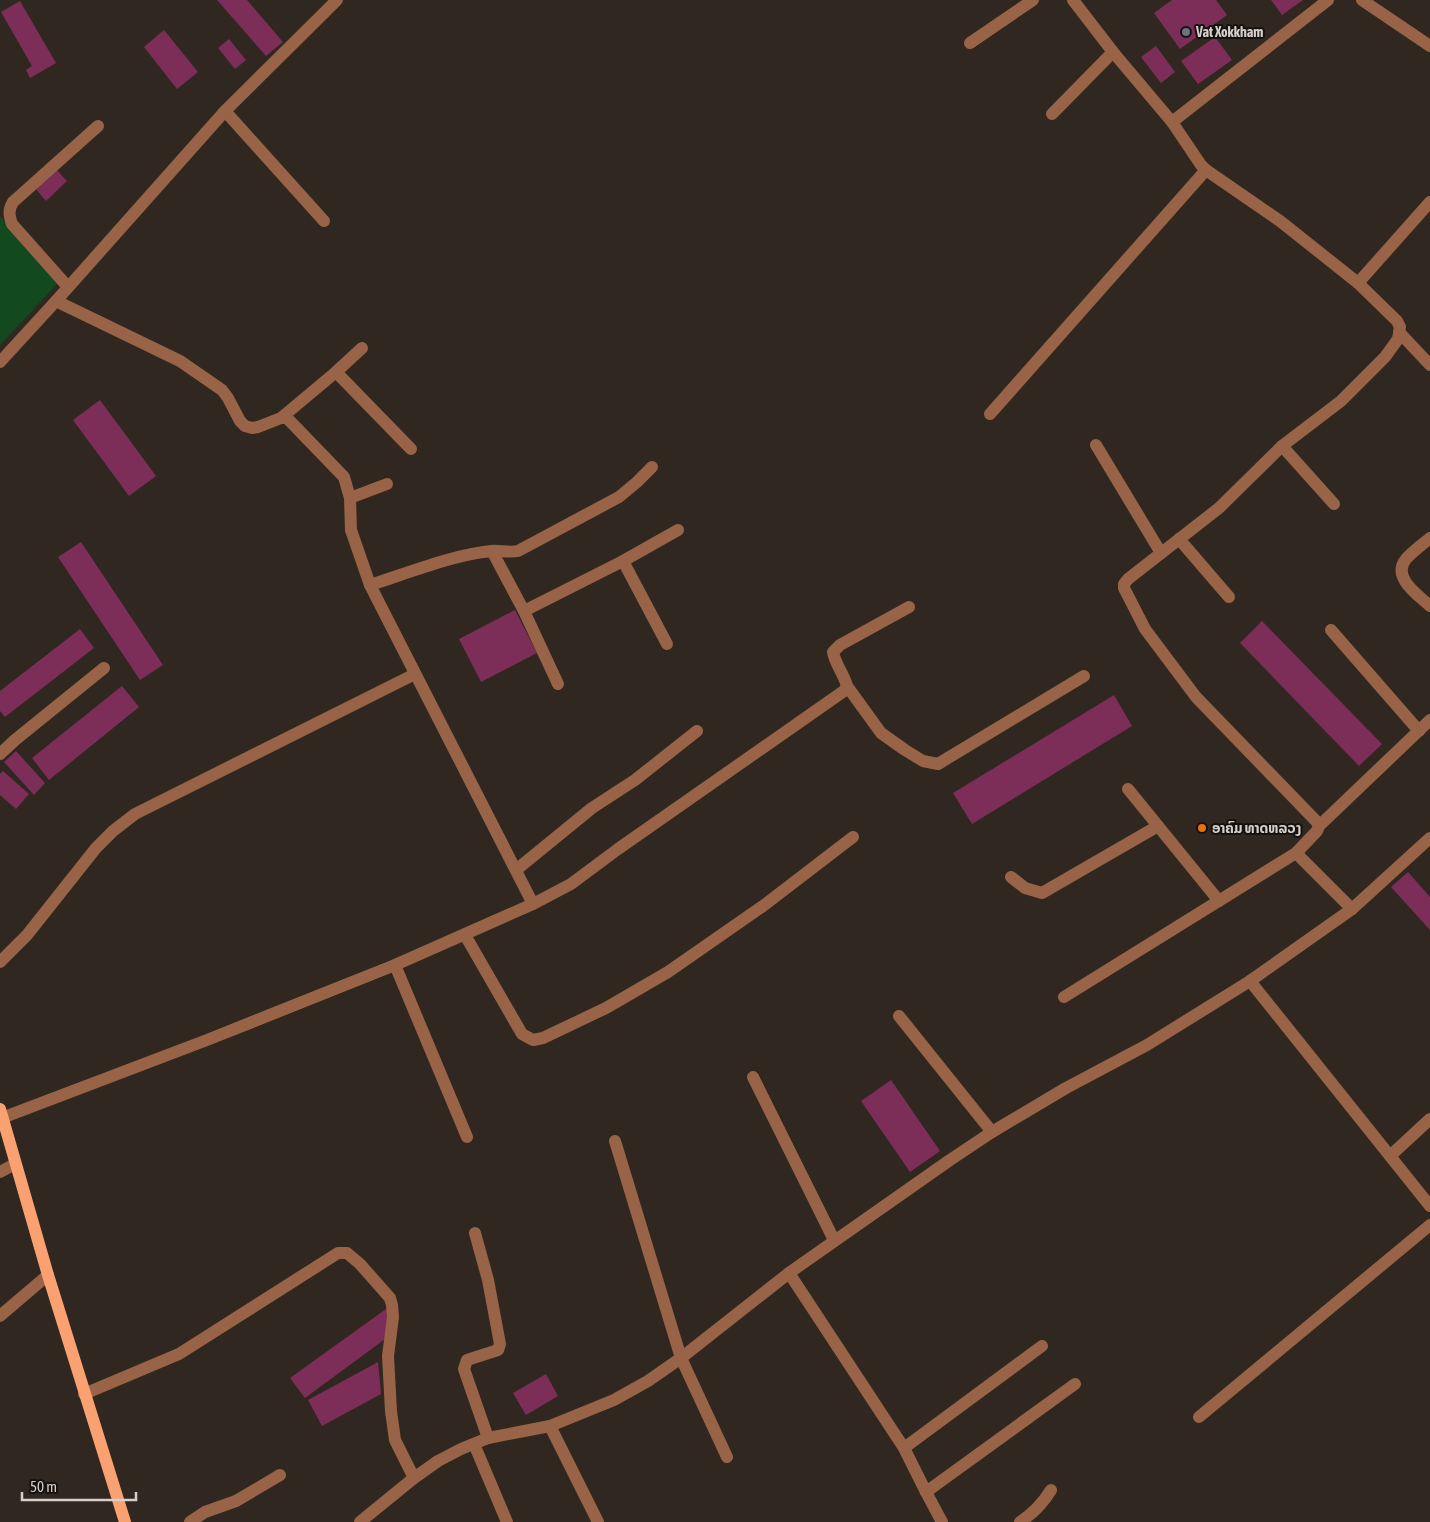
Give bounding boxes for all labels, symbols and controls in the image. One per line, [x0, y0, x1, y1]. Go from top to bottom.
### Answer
place label: Vat Xokkham [1195, 24, 1263, 40]
marker: Vat Xokkham [1180, 26, 1192, 38]
place label: ອາຄົມ ທາດຫລວງ [1212, 820, 1301, 836]
marker: ອາຄົມ ທາດຫລວງ [1196, 822, 1208, 834]
scale bar [22, 1470, 136, 1502]
text: 50 m [30, 1478, 57, 1495]

